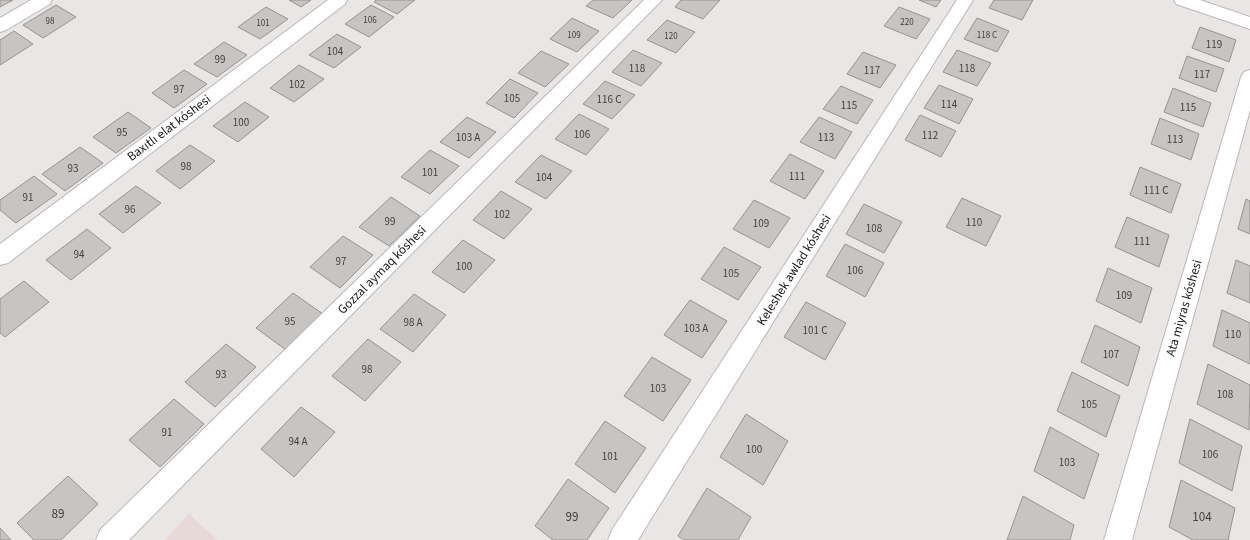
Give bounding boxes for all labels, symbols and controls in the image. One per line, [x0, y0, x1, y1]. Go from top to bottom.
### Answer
house number: 106 [363, 14, 377, 27]
house number: 98 [46, 15, 55, 28]
house number: 220 [900, 16, 914, 29]
house number: 101 [256, 17, 270, 30]
house number: 109 [567, 29, 581, 42]
house number: 118 С [977, 29, 997, 42]
house number: 120 [664, 30, 678, 43]
house number: 119 [1206, 37, 1222, 52]
house number: 104 [327, 44, 344, 59]
house number: 99 [215, 52, 225, 67]
house number: 118 [629, 61, 646, 76]
house number: 118 [959, 61, 976, 76]
house number: 117 [864, 63, 880, 78]
house number: 117 [1194, 67, 1210, 82]
house number: 102 [289, 77, 305, 92]
house number: 97 [174, 82, 184, 97]
street label: Baxıtlı elat kóshesi [123, 91, 215, 165]
house number: 105 [504, 91, 520, 106]
house number: 116 С [597, 92, 621, 107]
house number: 114 [941, 97, 958, 112]
house number: 115 [841, 98, 857, 113]
house number: 115 [1180, 100, 1196, 115]
house number: 100 [233, 115, 249, 130]
house number: 95 [117, 125, 127, 140]
house number: 106 [574, 127, 591, 142]
house number: 112 [922, 128, 938, 143]
house number: 103 А [456, 130, 480, 145]
house number: 113 [818, 130, 834, 145]
house number: 113 [1167, 132, 1183, 147]
house number: 98 [181, 159, 192, 174]
house number: 93 [68, 161, 78, 176]
house number: 101 [422, 165, 438, 180]
house number: 111 [789, 169, 805, 184]
house number: 104 [536, 170, 553, 185]
house number: 111 С [1144, 183, 1168, 198]
house number: 91 [23, 190, 33, 205]
house number: 96 [125, 202, 136, 217]
house number: 102 [494, 207, 510, 222]
street label: Keleshek awlad kóshesi [752, 211, 836, 329]
house number: 99 [385, 214, 395, 229]
house number: 110 [966, 215, 982, 230]
house number: 109 [753, 216, 769, 231]
house number: 108 [866, 221, 883, 236]
street label: Gozzal aymaq kóshesi [334, 222, 430, 318]
house number: 111 [1134, 234, 1150, 249]
house number: 94 [74, 247, 85, 262]
house number: 97 [336, 254, 346, 269]
street label: Ata miyras kóshesi [1162, 258, 1206, 358]
house number: 100 [456, 259, 472, 274]
house number: 106 [847, 263, 864, 278]
house number: 105 [723, 266, 739, 281]
house number: 109 [1116, 288, 1132, 303]
house number: 95 [285, 314, 295, 329]
house number: 98 А [403, 315, 423, 330]
house number: 103 А [684, 321, 708, 336]
house number: 101 С [803, 323, 827, 338]
house number: 110 [1225, 327, 1241, 342]
house number: 107 [1103, 347, 1119, 362]
house number: 98 [362, 362, 373, 377]
house number: 93 [216, 367, 226, 382]
house number: 103 [650, 381, 666, 396]
house number: 108 [1217, 387, 1234, 402]
house number: 105 [1081, 397, 1097, 412]
house number: 91 [162, 425, 172, 440]
house number: 94 А [288, 434, 308, 449]
house number: 100 [746, 442, 762, 457]
house number: 106 [1202, 447, 1219, 462]
house number: 101 [602, 449, 618, 464]
house number: 103 [1059, 455, 1075, 470]
house number: 89 [52, 505, 64, 523]
house number: 99 [566, 508, 578, 526]
house number: 104 [1192, 508, 1212, 526]

